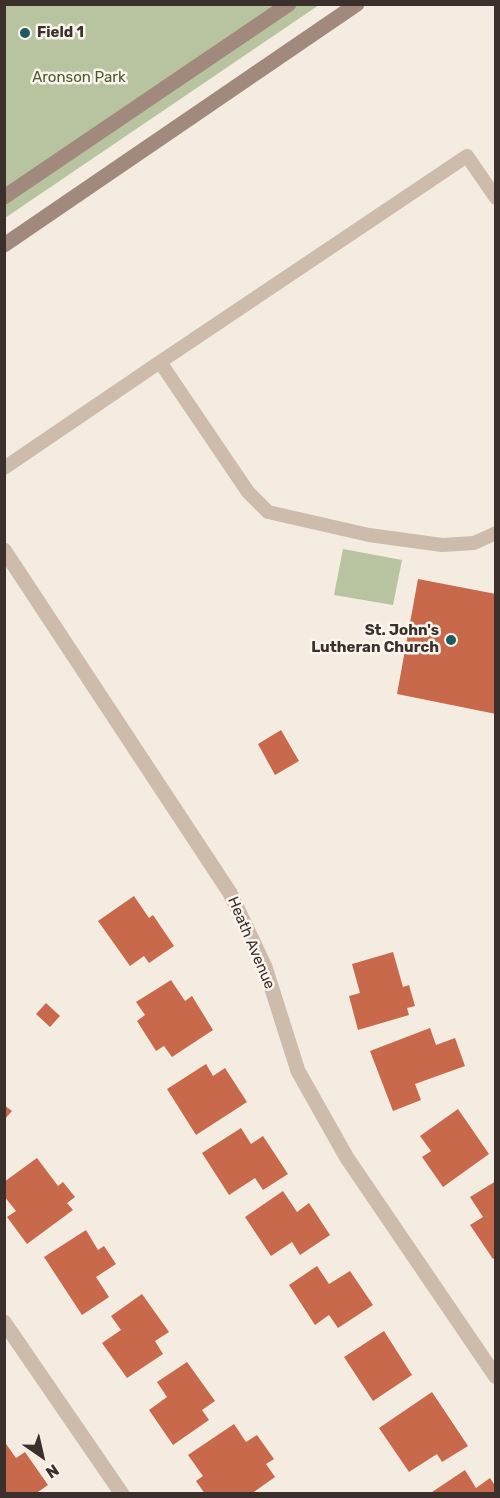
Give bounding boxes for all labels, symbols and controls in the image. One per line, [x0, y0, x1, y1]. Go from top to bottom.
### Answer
place label: Field 1 [37, 24, 84, 42]
marker: Field 1 [18, 26, 32, 40]
park label: Aronson Park [32, 69, 126, 87]
place label: St. John's Lutheran Church [311, 622, 439, 657]
marker: St. John's Lutheran Church [444, 633, 458, 647]
street label: Heath Avenue [223, 894, 279, 992]
north arrow [12, 1426, 72, 1486]
text: N [42, 1460, 62, 1482]

